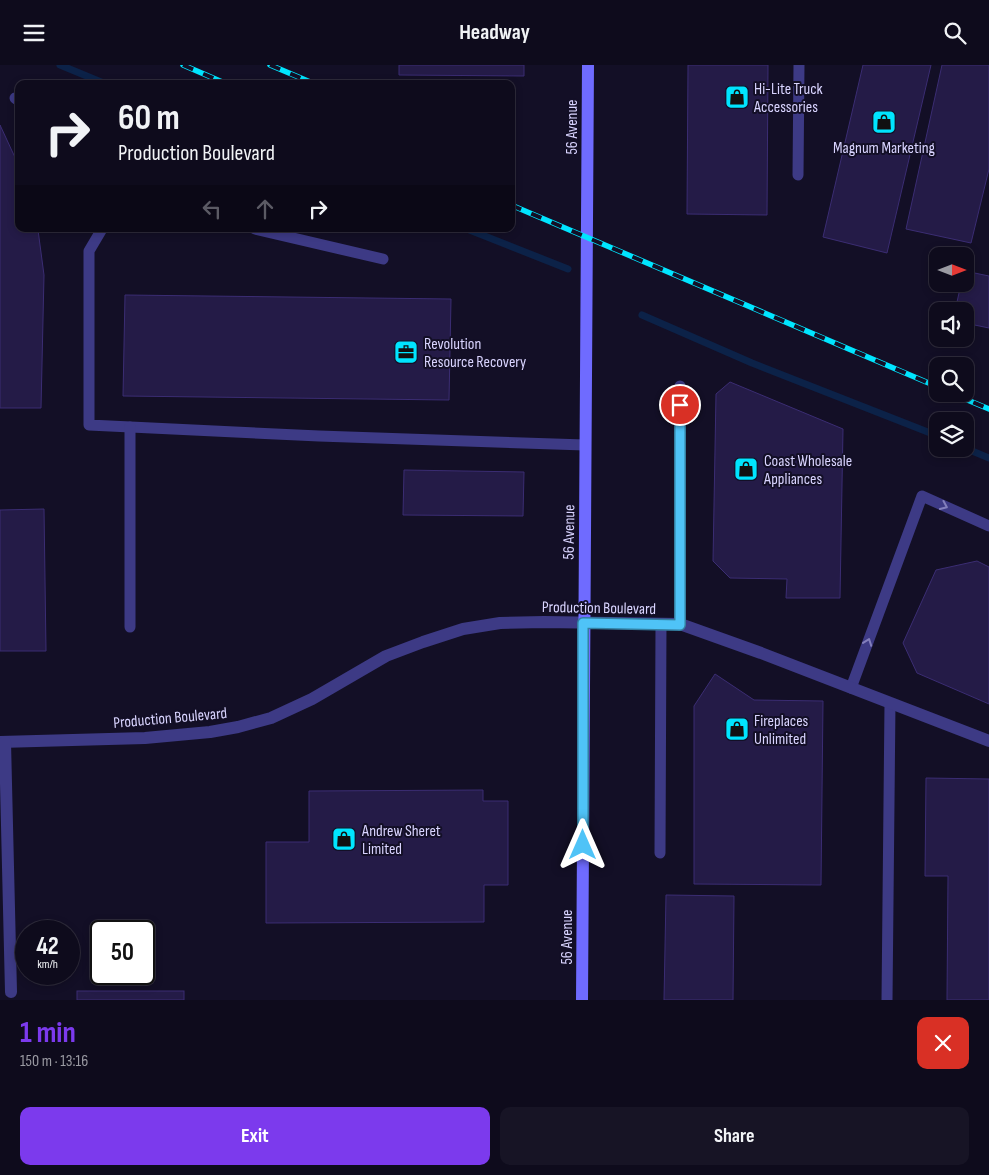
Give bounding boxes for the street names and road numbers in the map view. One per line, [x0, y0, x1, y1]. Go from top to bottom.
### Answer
street label: 56 Avenue [563, 99, 582, 155]
street label: 56 Avenue [560, 504, 579, 560]
street label: Production Boulevard [542, 598, 656, 619]
street label: Production Boulevard [112, 704, 228, 733]
street label: 56 Avenue [558, 909, 577, 965]

